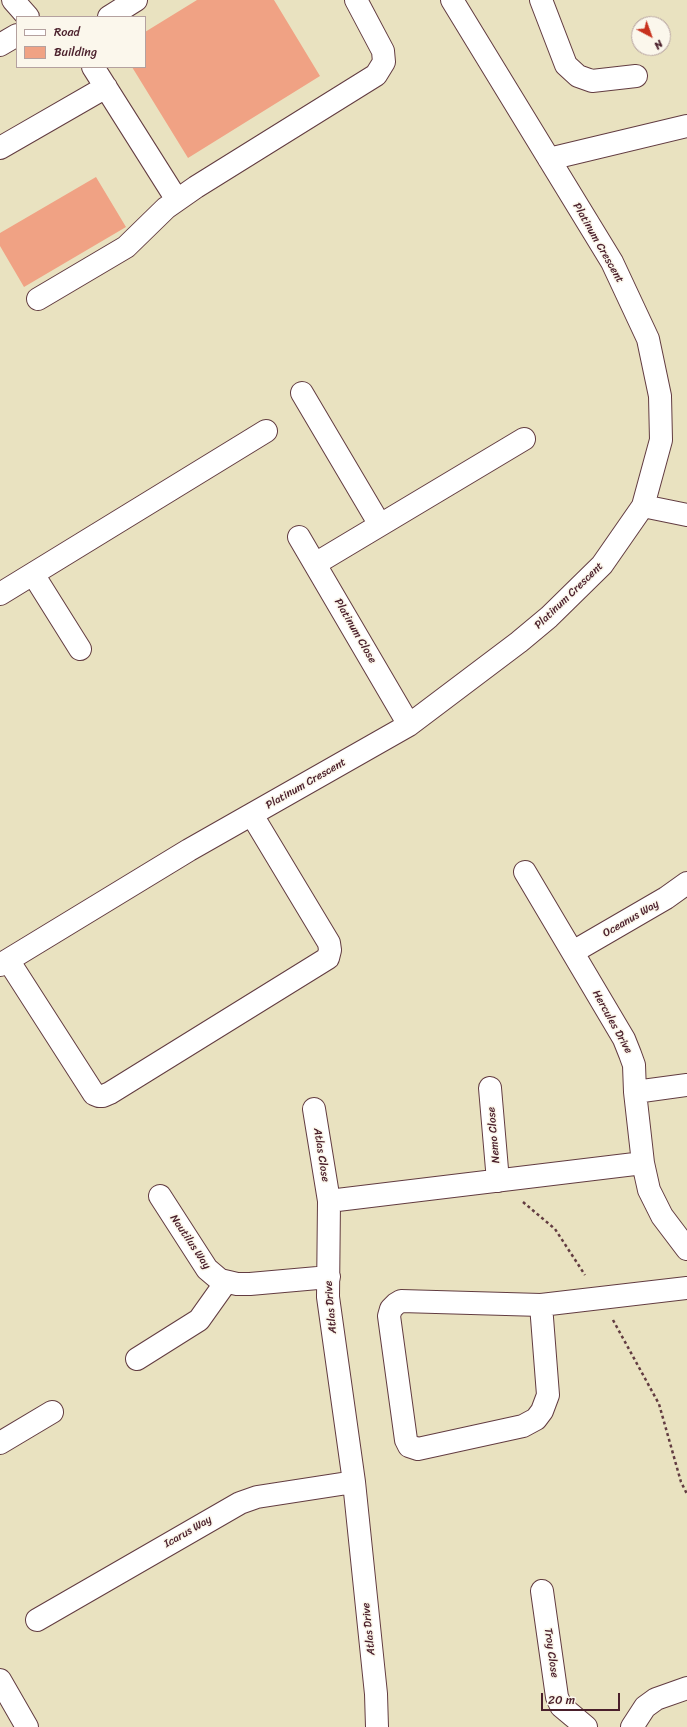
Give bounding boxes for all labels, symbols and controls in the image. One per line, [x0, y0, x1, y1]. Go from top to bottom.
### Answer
legend [16, 16, 146, 68]
north arrow [631, 16, 671, 56]
text: Road [54, 21, 80, 43]
text: N [649, 35, 668, 54]
text: Building [54, 41, 97, 63]
street label: Platinum Crescent [570, 201, 626, 285]
street label: Platinum Crescent [532, 560, 606, 632]
street label: Platinum Close [331, 596, 379, 666]
street label: Platinum Crescent [264, 756, 348, 812]
street label: Oceanus Way [601, 898, 661, 940]
street label: Hercules Drive [589, 988, 635, 1056]
street label: Nemo Close [485, 1106, 503, 1164]
street label: Atlas Close [310, 1127, 332, 1183]
street label: Nautilus Way [167, 1212, 213, 1272]
street label: Atlas Drive [322, 1280, 340, 1334]
street label: Icarus Way [162, 1513, 214, 1551]
street label: Atlas Drive [360, 1602, 378, 1656]
street label: Troy Close [541, 1627, 561, 1679]
scale bar [543, 1685, 622, 1711]
text: 20 m [548, 1689, 575, 1711]

